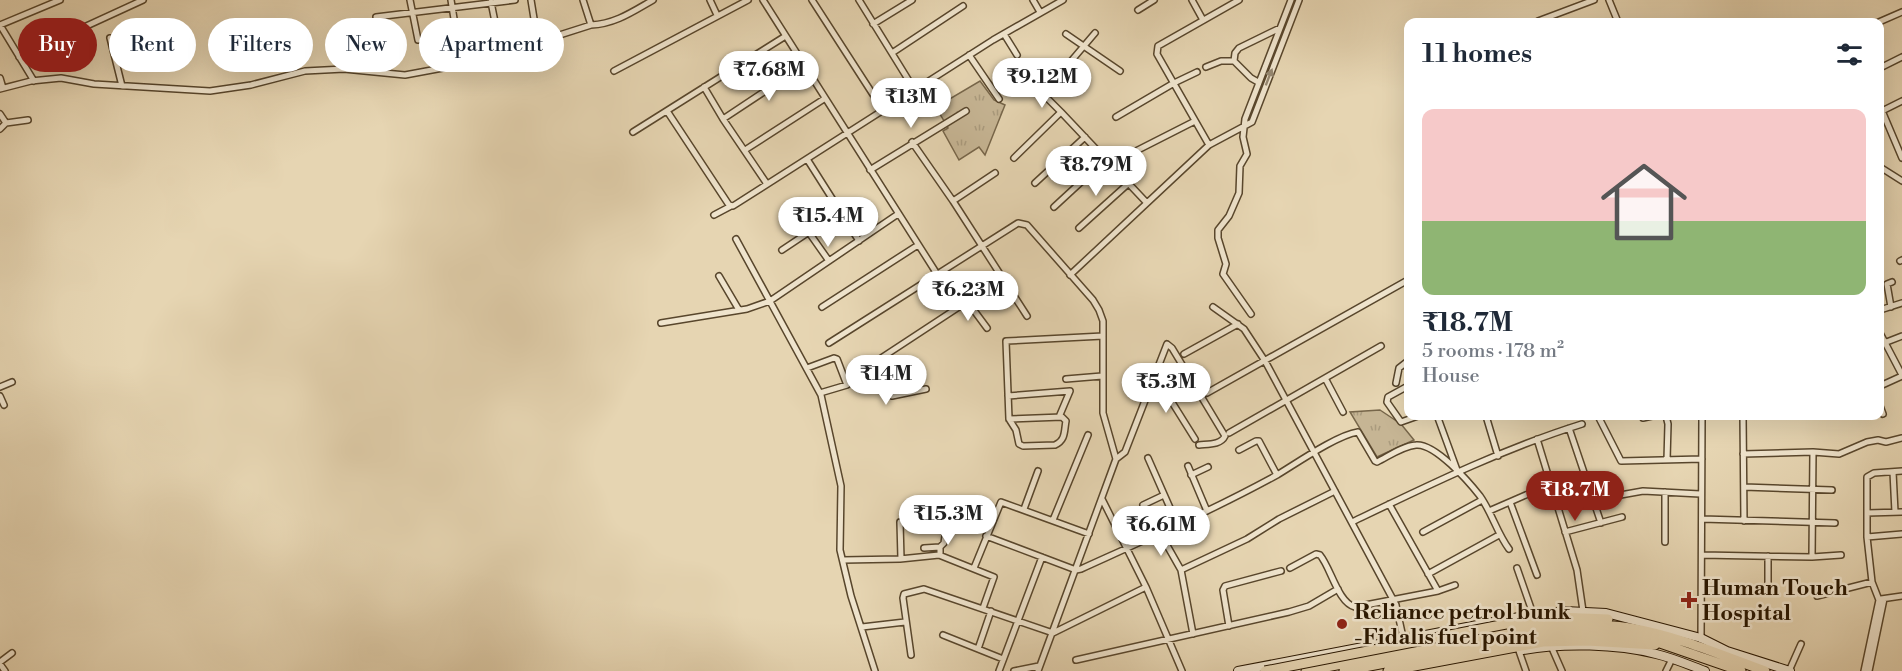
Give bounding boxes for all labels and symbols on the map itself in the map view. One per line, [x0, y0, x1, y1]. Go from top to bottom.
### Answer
pin: ₹7.68M [720, 51, 818, 102]
pin: ₹9.12M [993, 58, 1091, 109]
one-way arrow [1265, 67, 1275, 85]
pin: ₹13M [875, 78, 947, 129]
pin: ₹8.79M [1047, 146, 1145, 197]
pin: ₹15.4M [779, 197, 877, 248]
pin: ₹6.23M [919, 271, 1017, 322]
pin: ₹14M [850, 355, 922, 406]
pin: ₹5.3M [1124, 363, 1208, 414]
pin: ₹18.7M [1526, 471, 1624, 522]
pin: ₹15.3M [899, 495, 997, 546]
pin: ₹6.61M [1112, 506, 1210, 557]
place label: Human Touch Hospital [1702, 575, 1848, 627]
marker: Human Touch Hospital [1680, 591, 1698, 609]
place label: Reliance petrol bunk -Fidalis fuel point [1354, 599, 1571, 651]
marker: Reliance petrol bunk -Fidalis fuel point [1335, 617, 1349, 631]

